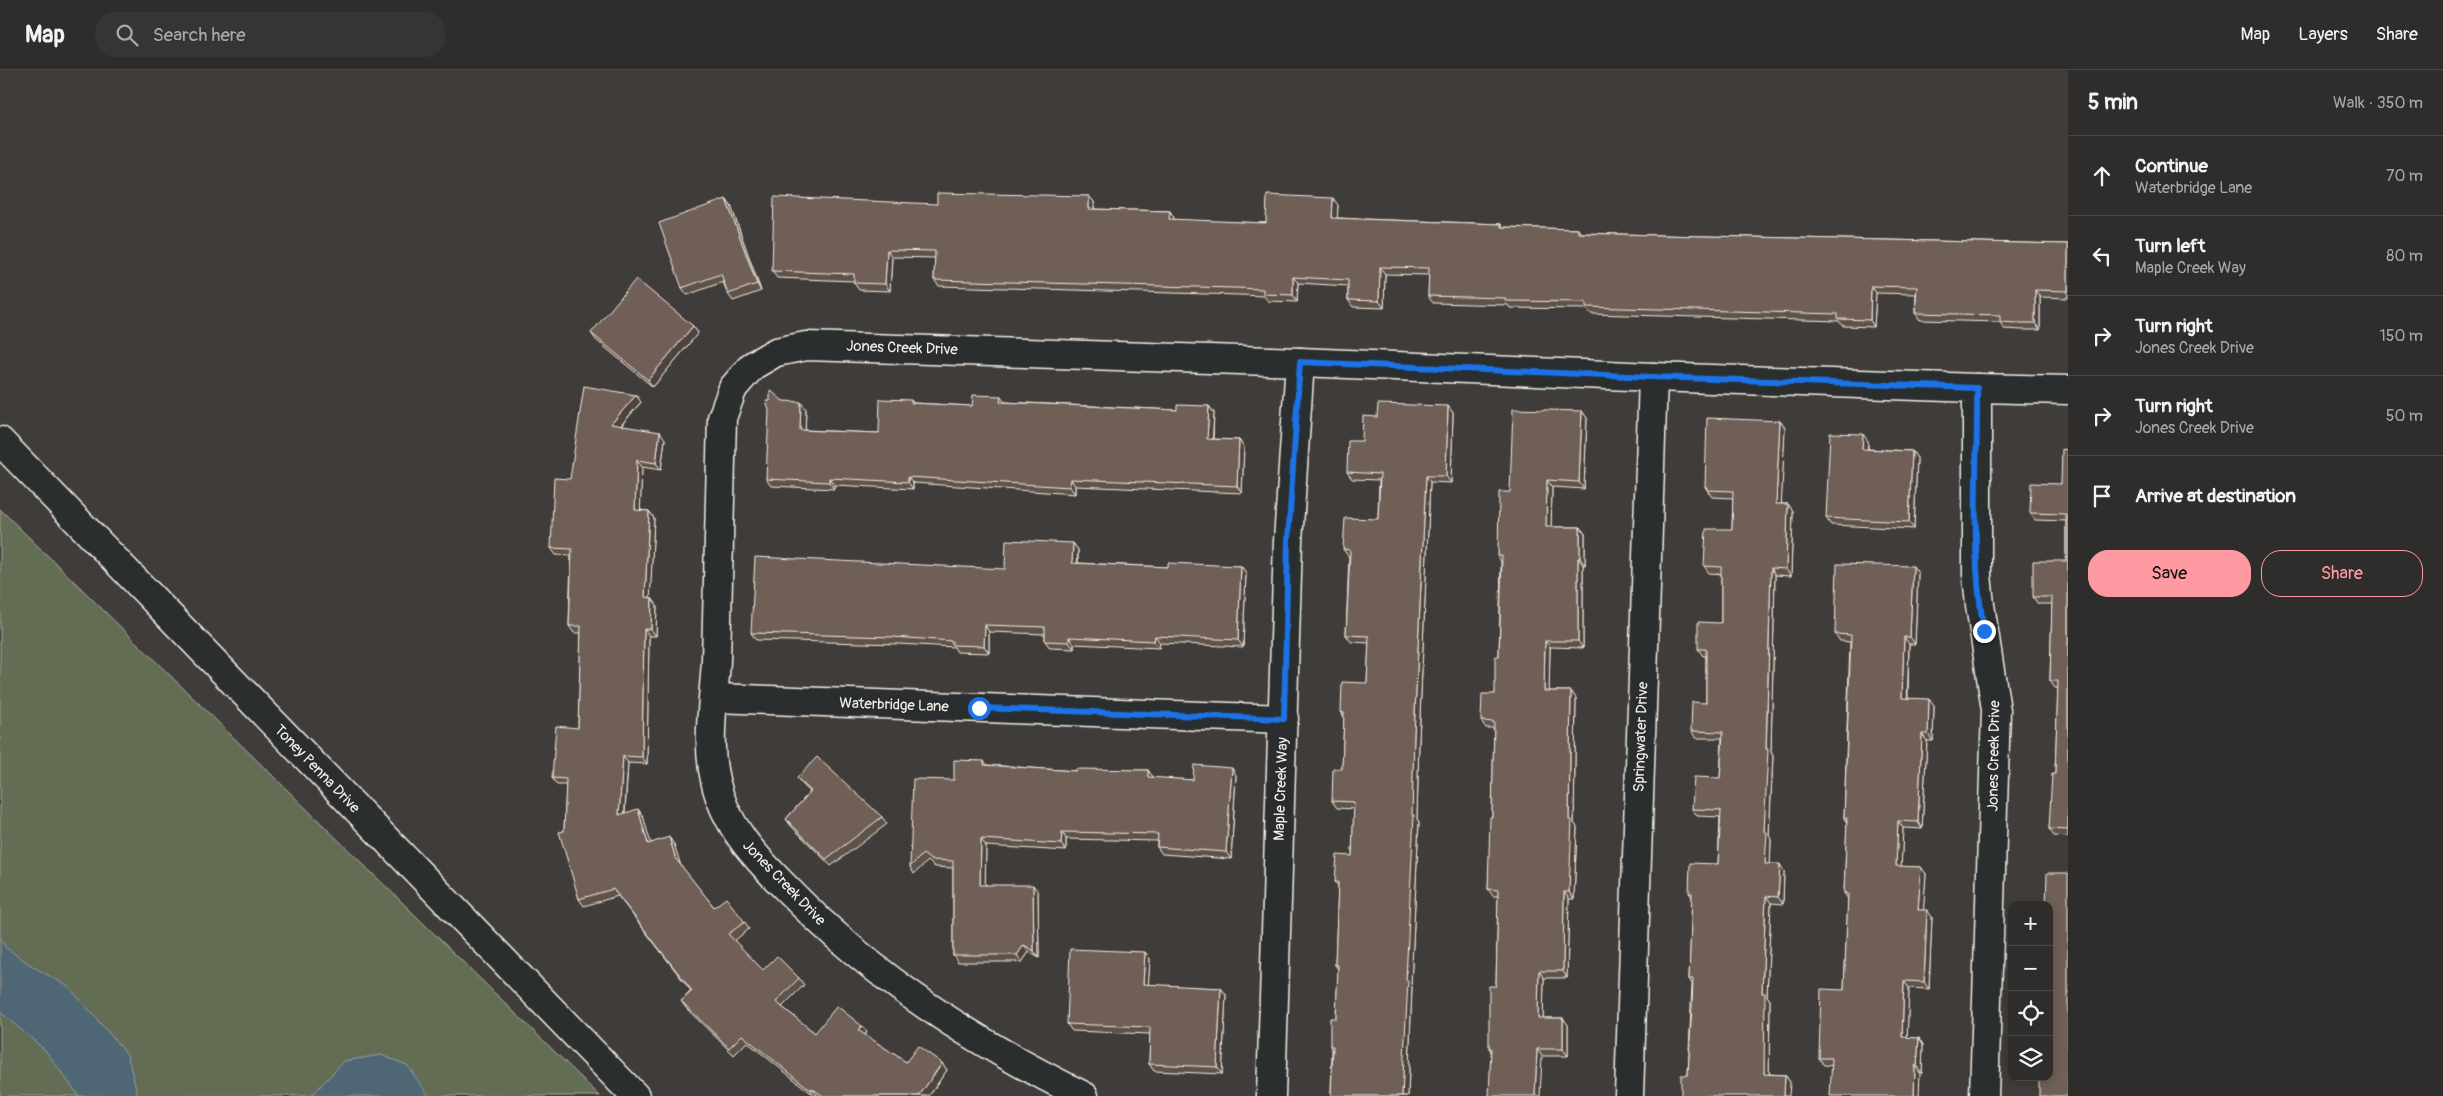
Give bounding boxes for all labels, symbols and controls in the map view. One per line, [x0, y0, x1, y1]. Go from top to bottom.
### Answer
search box [95, 12, 445, 57]
text: Map [25, 20, 65, 49]
icon: search [113, 21, 141, 49]
text: Search here [153, 23, 246, 47]
text: Map [2241, 23, 2270, 46]
text: Layers [2298, 23, 2348, 46]
text: Share [2376, 23, 2418, 46]
text: 5 min [2088, 89, 2138, 116]
text: Walk · 350 m [2333, 93, 2423, 113]
text: Continue [2135, 154, 2208, 178]
icon: ahead [2088, 162, 2116, 190]
text: 70 m [2386, 166, 2423, 186]
text: Waterbridge Lane [2135, 178, 2252, 198]
text: Turn left [2135, 234, 2205, 258]
icon: left [2088, 242, 2116, 270]
text: 80 m [2386, 246, 2423, 266]
text: Maple Creek Way [2135, 258, 2246, 278]
text: Turn right [2135, 314, 2213, 338]
icon: right [2088, 322, 2116, 350]
text: 150 m [2379, 326, 2423, 346]
street label: Jones Creek Drive [846, 337, 959, 359]
text: Jones Creek Drive [2135, 338, 2254, 358]
text: Turn right [2135, 394, 2213, 418]
icon: right [2088, 402, 2116, 430]
text: 50 m [2386, 406, 2423, 426]
text: Jones Creek Drive [2135, 418, 2254, 438]
icon: arrive [2088, 482, 2116, 510]
text: Arrive at destination [2135, 484, 2296, 508]
button: Save [2088, 550, 2251, 597]
button: Share [2261, 550, 2423, 597]
route end [1973, 620, 1996, 643]
street label: Springwater Drive [1630, 681, 1652, 793]
street label: Waterbridge Lane [839, 694, 950, 716]
route start [968, 697, 991, 720]
street label: Jones Creek Drive [1984, 699, 2004, 812]
street label: Toney Penna Drive [270, 721, 364, 818]
street label: Maple Creek Way [1270, 736, 1292, 841]
street label: Jones Creek Drive [738, 836, 830, 930]
map controls [2008, 901, 2053, 1081]
button: + [2008, 901, 2053, 946]
button: − [2008, 946, 2053, 991]
button: locate [2008, 991, 2053, 1036]
button: layers [2008, 1036, 2053, 1081]

